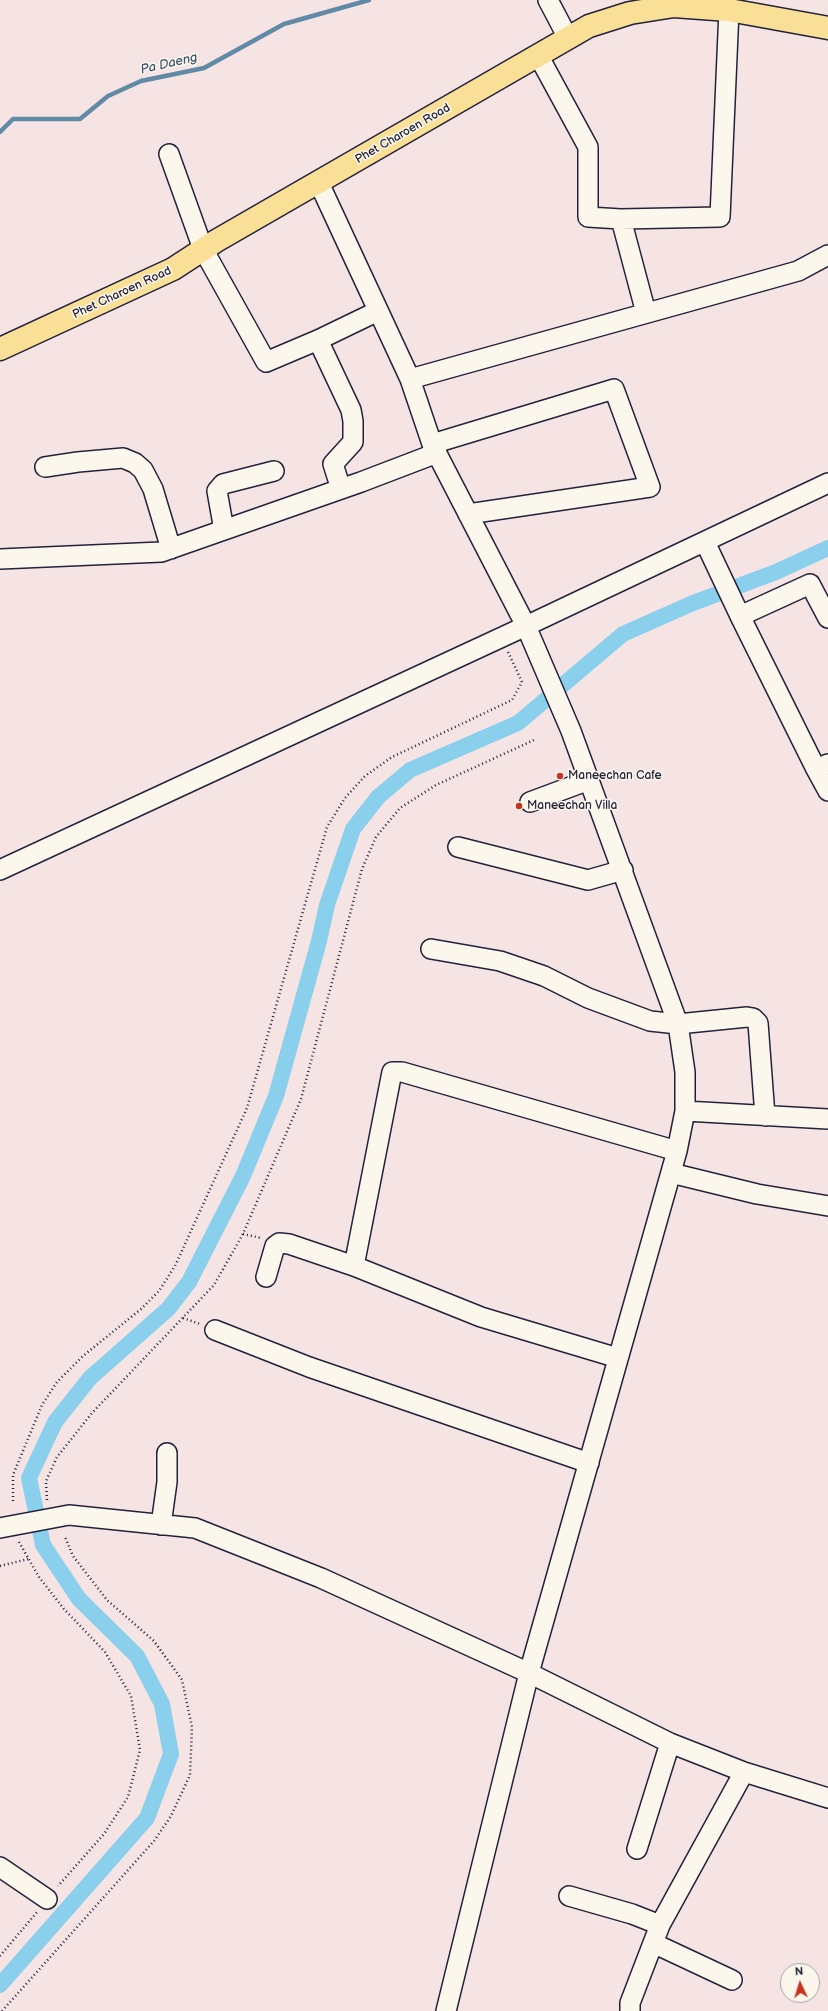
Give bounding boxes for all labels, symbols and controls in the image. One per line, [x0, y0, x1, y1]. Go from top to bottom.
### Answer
water label: Pa Daeng [139, 50, 199, 78]
street label: Phet Charoen Road [353, 101, 453, 167]
street label: Phet Charoen Road [70, 264, 174, 322]
place label: Maneechan Cafe [568, 769, 662, 783]
marker: Maneechan Cafe [555, 771, 565, 781]
place label: Maneechan Villa [527, 799, 617, 813]
marker: Maneechan Villa [514, 801, 524, 811]
north arrow [780, 1963, 820, 2003]
text: N [795, 1965, 804, 1978]

